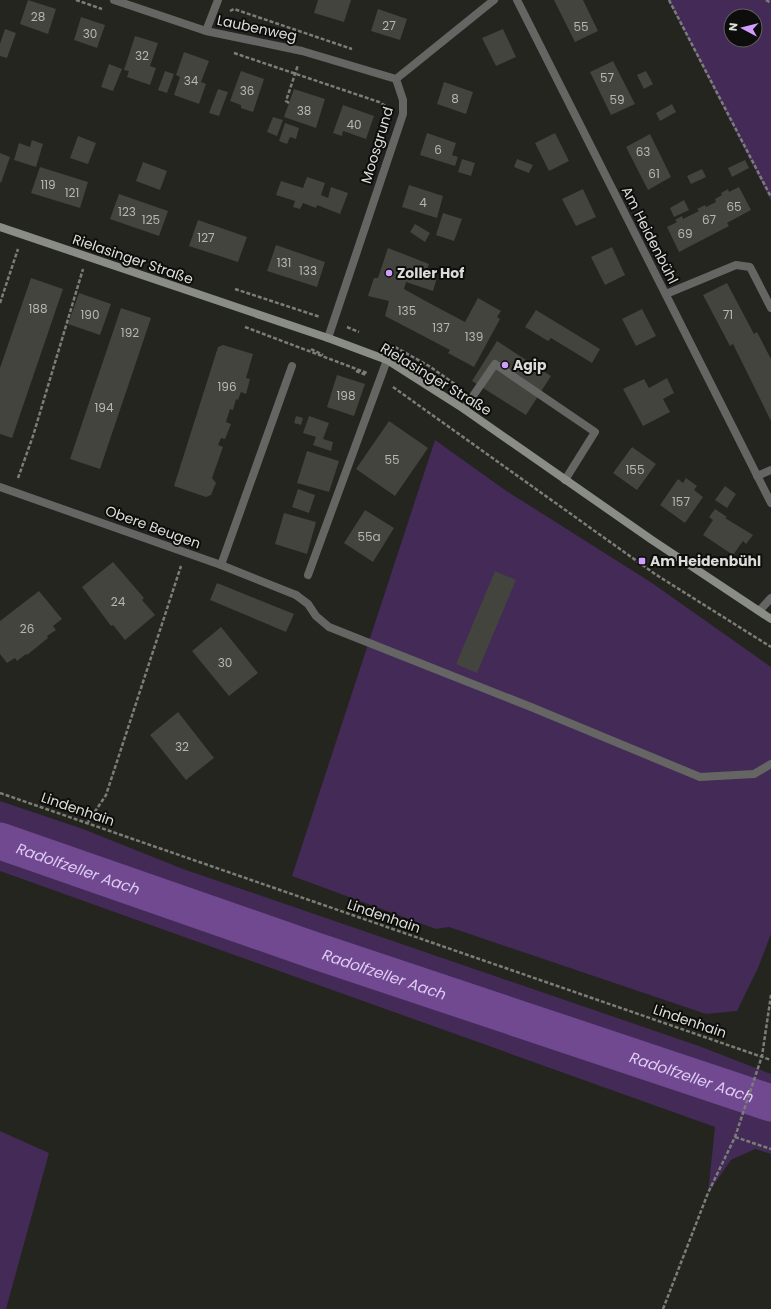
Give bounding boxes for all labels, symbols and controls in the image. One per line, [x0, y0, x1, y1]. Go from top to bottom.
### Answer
house number: 28 [31, 8, 45, 25]
north arrow [723, 8, 763, 48]
street label: Laubenweg [215, 10, 299, 46]
house number: 27 [382, 17, 396, 34]
house number: 55 [573, 18, 589, 35]
text: N [725, 22, 742, 32]
house number: 30 [83, 25, 97, 42]
house number: 32 [135, 47, 149, 64]
house number: 57 [600, 69, 614, 86]
house number: 34 [184, 72, 199, 89]
house number: 36 [240, 82, 254, 99]
house number: 8 [451, 90, 459, 107]
house number: 59 [609, 91, 625, 108]
house number: 38 [297, 102, 311, 119]
street label: Moosgrund [356, 104, 398, 186]
house number: 40 [346, 116, 362, 133]
house number: 6 [434, 141, 442, 158]
house number: 63 [636, 143, 650, 160]
house number: 61 [648, 165, 660, 182]
house number: 119 [40, 176, 56, 193]
street label: Am Heidenbühl [617, 183, 683, 287]
house number: 121 [65, 184, 79, 201]
house number: 4 [419, 194, 427, 211]
house number: 65 [726, 198, 742, 215]
house number: 123 [118, 203, 136, 220]
house number: 125 [142, 211, 160, 228]
house number: 67 [702, 211, 717, 228]
house number: 69 [677, 225, 693, 242]
street label: Rielasinger Straße [70, 229, 196, 289]
house number: 127 [197, 229, 215, 246]
house number: 131 [277, 254, 291, 271]
house number: 133 [299, 262, 317, 279]
place label: Zoller Hof [397, 263, 464, 283]
marker: Zoller Hof [384, 268, 394, 278]
house number: 188 [29, 300, 47, 317]
house number: 135 [398, 302, 416, 319]
house number: 190 [81, 306, 99, 323]
house number: 71 [723, 306, 733, 323]
house number: 137 [432, 319, 450, 336]
house number: 192 [121, 324, 139, 341]
house number: 139 [465, 328, 483, 345]
street label: Rielasinger Straße [377, 338, 496, 420]
place label: Agip [513, 355, 547, 375]
marker: Agip [500, 360, 510, 370]
house number: 196 [217, 378, 237, 395]
house number: 198 [337, 387, 355, 404]
house number: 194 [95, 399, 114, 416]
house number: 55 [384, 451, 400, 468]
house number: 155 [626, 461, 644, 478]
house number: 157 [672, 493, 690, 510]
street label: Obere Beugen [103, 500, 203, 554]
house number: 55a [357, 528, 381, 545]
place label: Am Heidenbühl [650, 551, 761, 571]
marker: Am Heidenbühl [637, 556, 647, 566]
house number: 24 [111, 593, 126, 610]
house number: 26 [20, 620, 34, 637]
house number: 30 [218, 654, 232, 671]
house number: 32 [175, 738, 189, 755]
street label: Lindenhain [39, 787, 117, 831]
water label: Radolfzeller Aach [14, 837, 143, 900]
street label: Lindenhain [345, 894, 423, 938]
water label: Radolfzeller Aach [320, 943, 449, 1004]
street label: Lindenhain [651, 999, 729, 1043]
water label: Radolfzeller Aach [627, 1046, 757, 1107]

